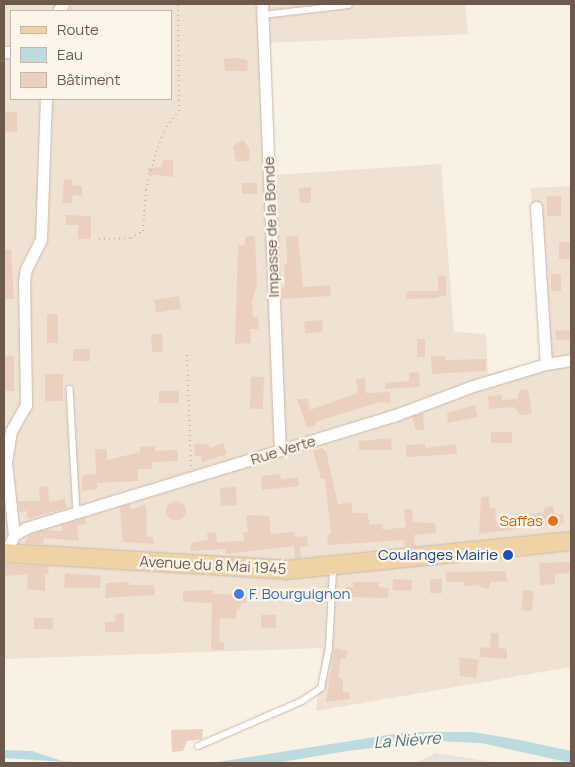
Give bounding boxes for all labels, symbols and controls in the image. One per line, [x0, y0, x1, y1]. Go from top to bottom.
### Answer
legend [10, 10, 172, 100]
text: Route [57, 19, 99, 40]
text: Eau [57, 44, 83, 65]
text: Bâtiment [57, 69, 120, 90]
street label: Impasse de la Bonde [260, 156, 282, 298]
street label: Rue Verte [248, 432, 318, 468]
place label: Saffas [500, 512, 543, 530]
marker: Saffas [547, 515, 559, 527]
place label: Coulanges Mairie [378, 546, 498, 564]
marker: Coulanges Mairie [502, 549, 514, 561]
street label: Avenue du 8 Mai 1945 [139, 552, 287, 578]
place label: F. Bourguignon [249, 585, 351, 603]
marker: F. Bourguignon [233, 588, 245, 600]
water label: La Nièvre [373, 728, 441, 752]

